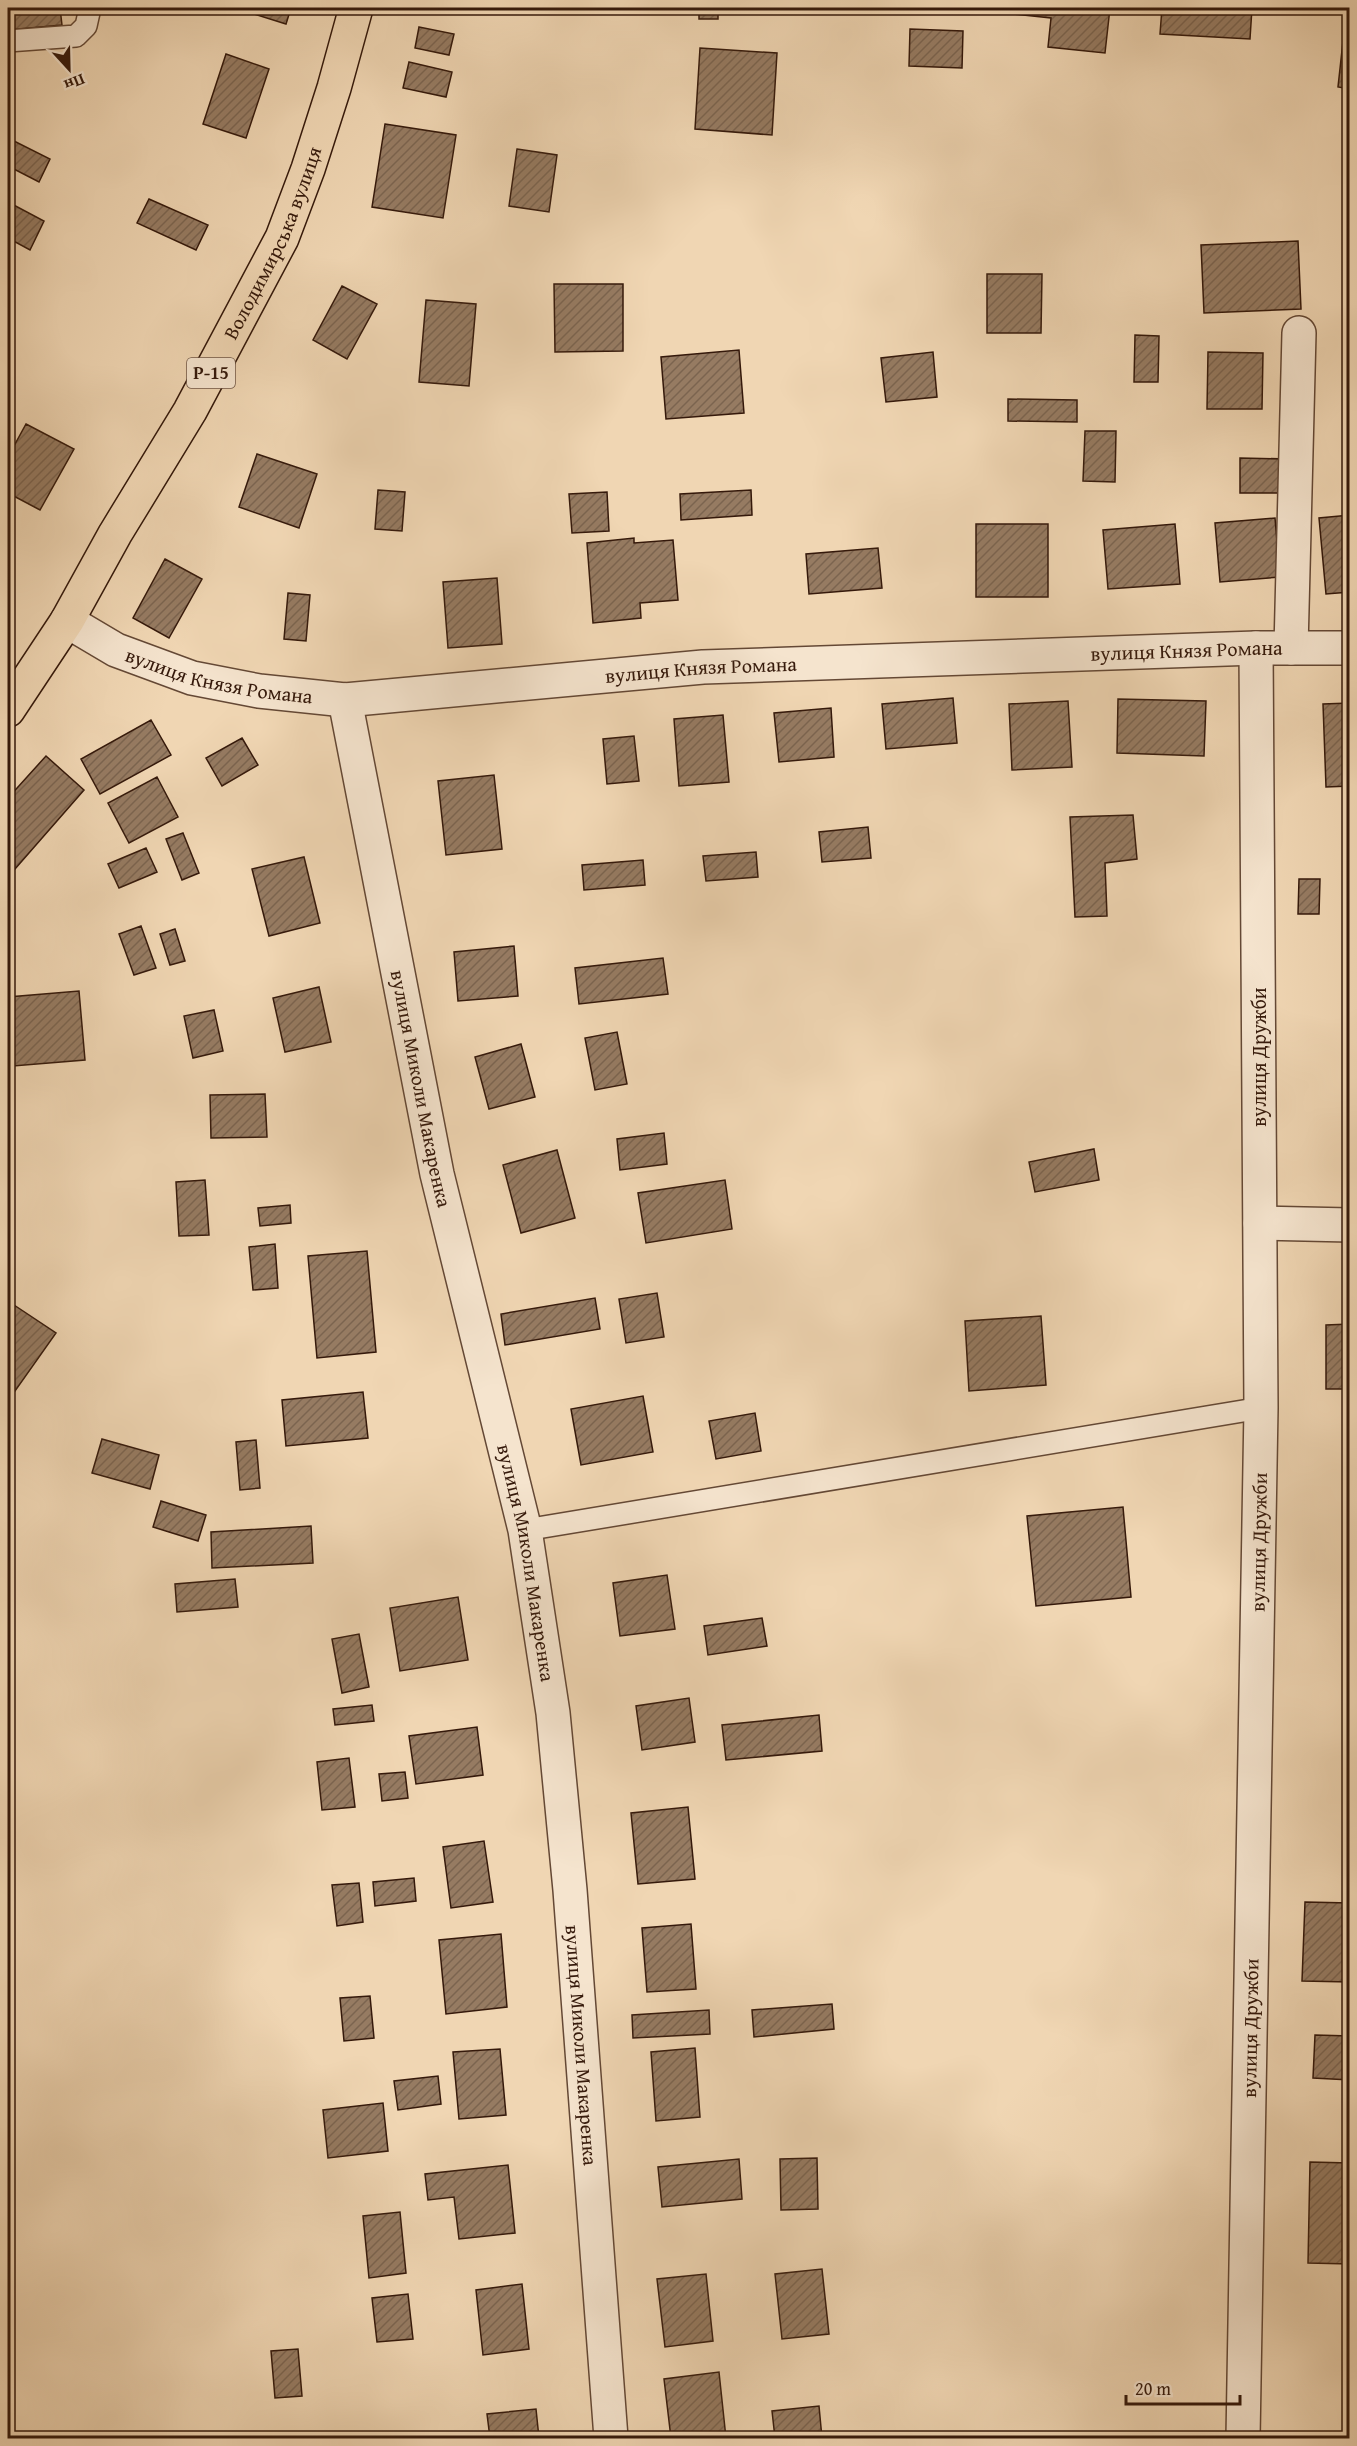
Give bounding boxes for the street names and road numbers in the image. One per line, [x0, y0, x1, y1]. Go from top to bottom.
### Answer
street label: Володимирська вулиця [216, 143, 328, 344]
road number: Р-15 [187, 358, 235, 388]
street label: вулиця Князя Романа [1090, 633, 1283, 668]
street label: вулиця Князя Романа [122, 640, 315, 711]
street label: вулиця Князя Романа [604, 649, 798, 690]
street label: вулиця Миколи Макаренка [384, 967, 460, 1211]
street label: вулиця Дружби [1244, 987, 1273, 1127]
street label: вулиця Миколи Макаренка [490, 1441, 563, 1684]
street label: вулиця Дружби [1242, 1472, 1274, 1612]
street label: вулиця Миколи Макаренка [559, 1924, 606, 2167]
street label: вулиця Дружби [1234, 1958, 1265, 2098]

